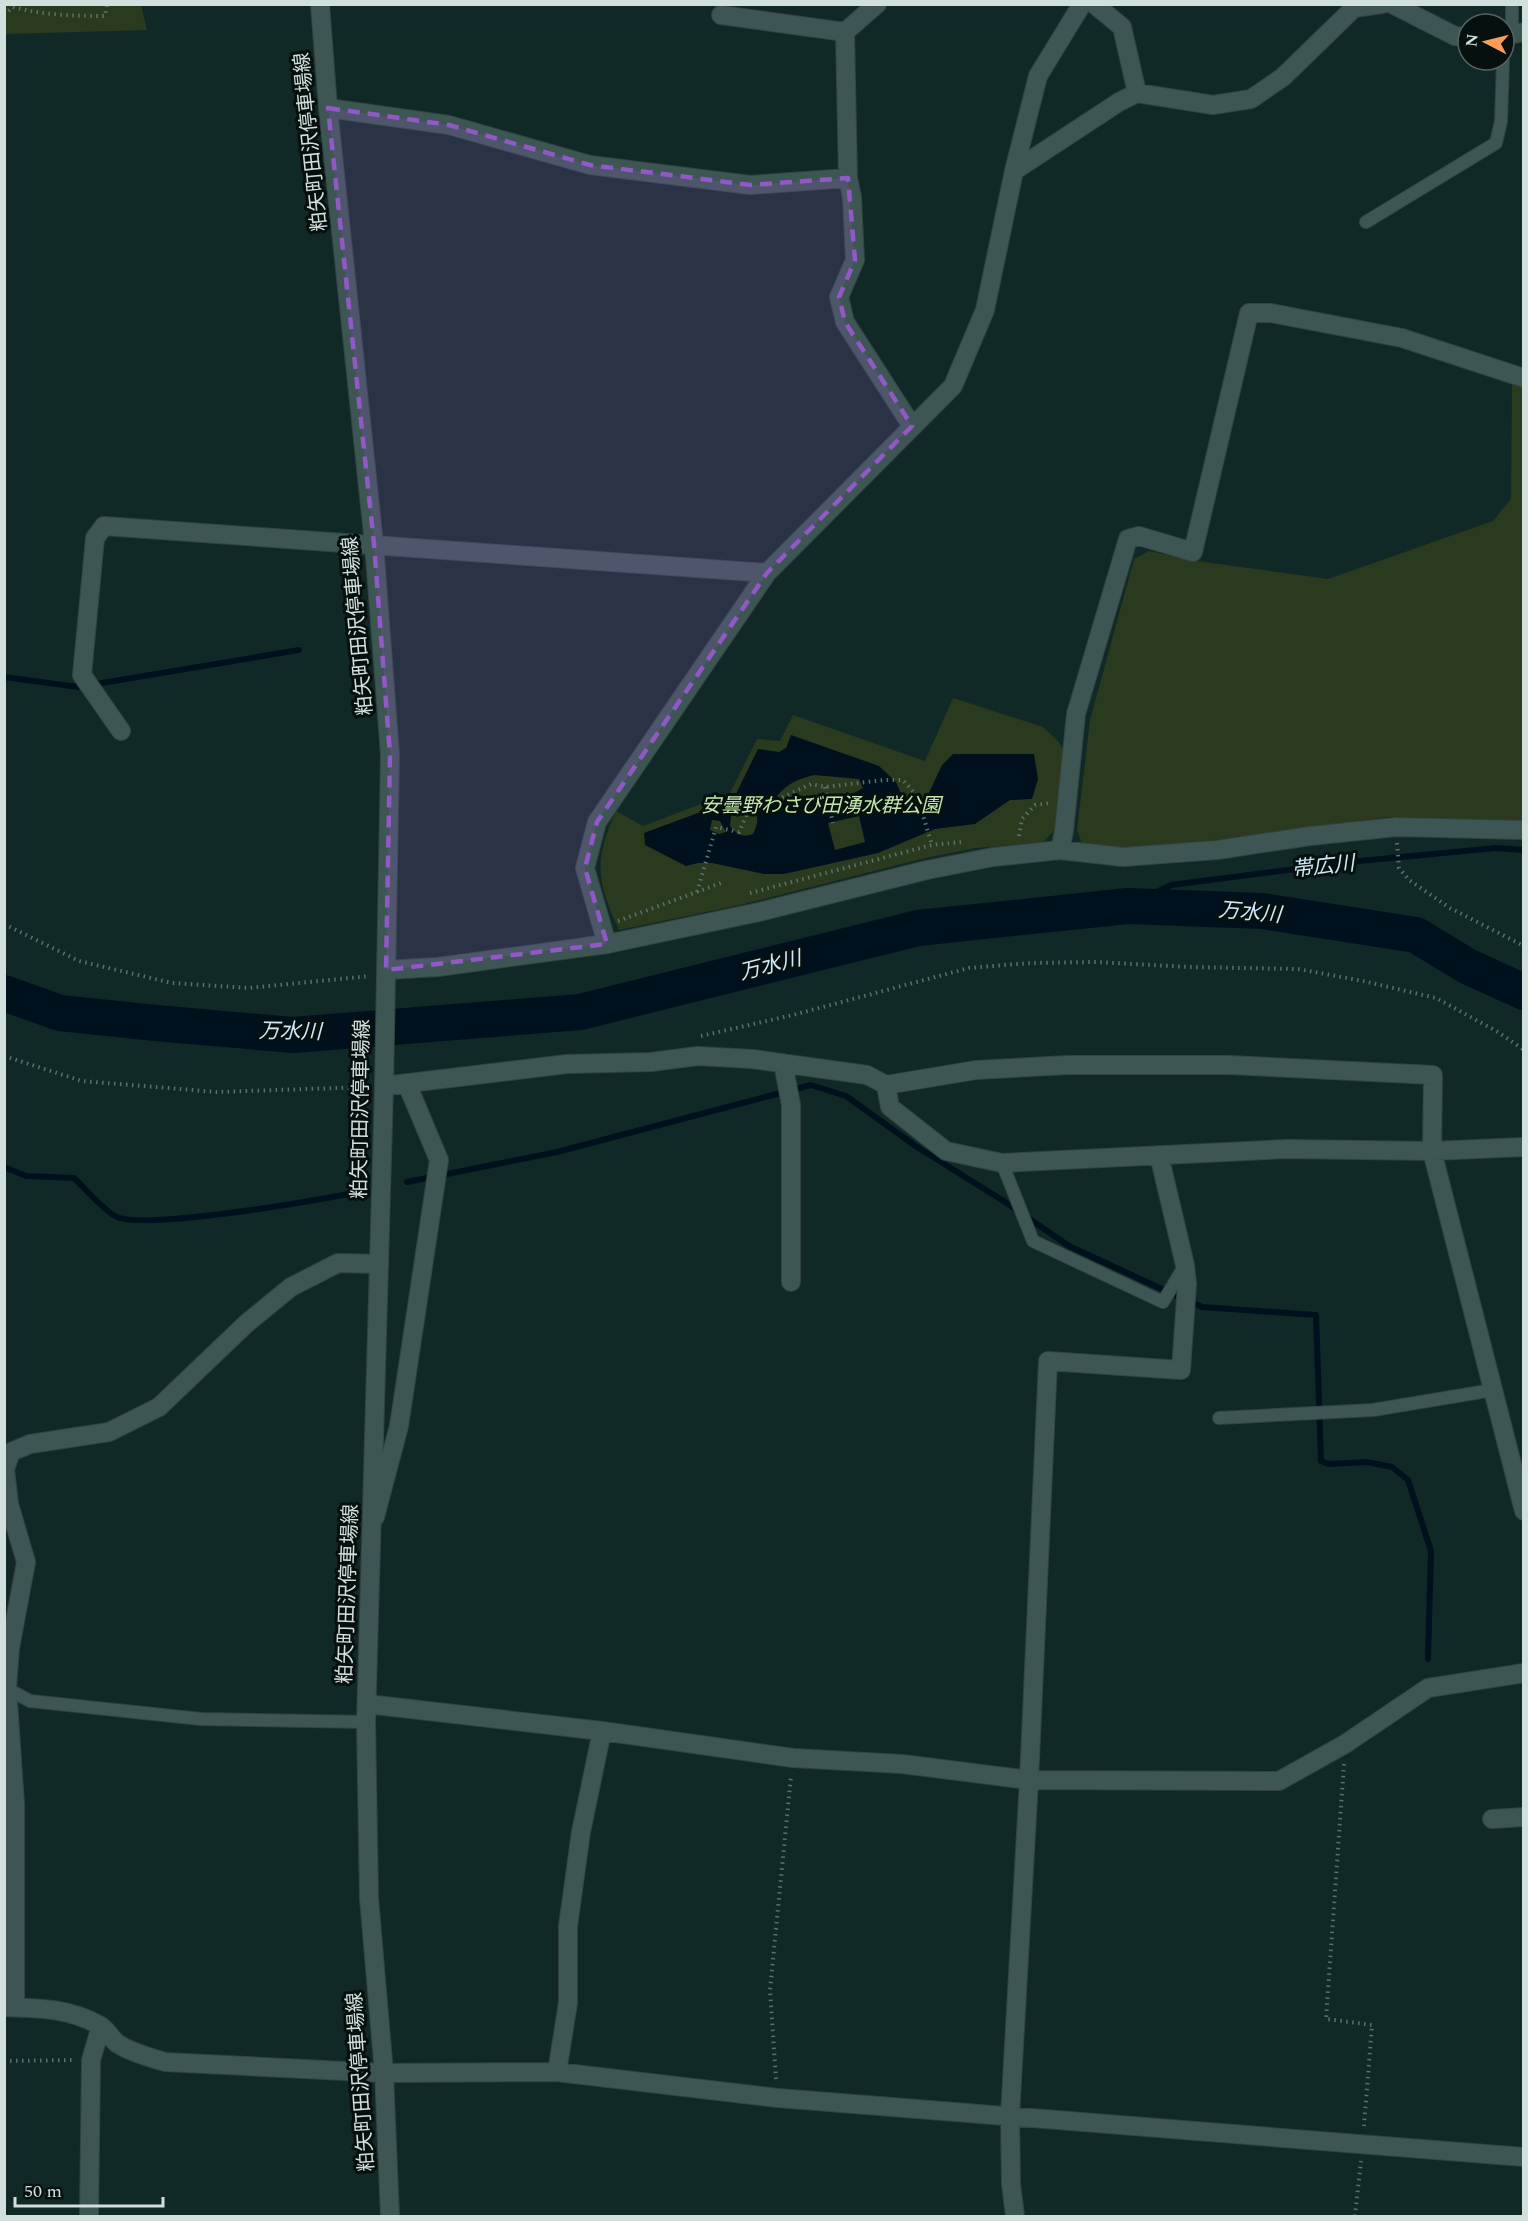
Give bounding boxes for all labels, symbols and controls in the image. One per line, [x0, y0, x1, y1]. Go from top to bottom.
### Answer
north arrow [1456, 12, 1516, 72]
text: N [1459, 32, 1485, 48]
street label: 粕矢町田沢停車場線 [287, 51, 335, 233]
street label: 粕矢町田沢停車場線 [335, 535, 381, 717]
park label: 安曇野わさび田湧水群公園 [701, 791, 944, 821]
water label: 帯広川 [1290, 848, 1358, 886]
water label: 万水川 [1217, 894, 1285, 932]
water label: 万水川 [736, 942, 807, 989]
water label: 万水川 [258, 1015, 324, 1049]
street label: 粕矢町田沢停車場線 [344, 1019, 378, 1199]
street label: 粕矢町田沢停車場線 [330, 1504, 366, 1685]
street label: 粕矢町田沢停車場線 [340, 1991, 382, 2173]
scale bar [15, 2170, 164, 2208]
text: 50 m [24, 2178, 62, 2205]

